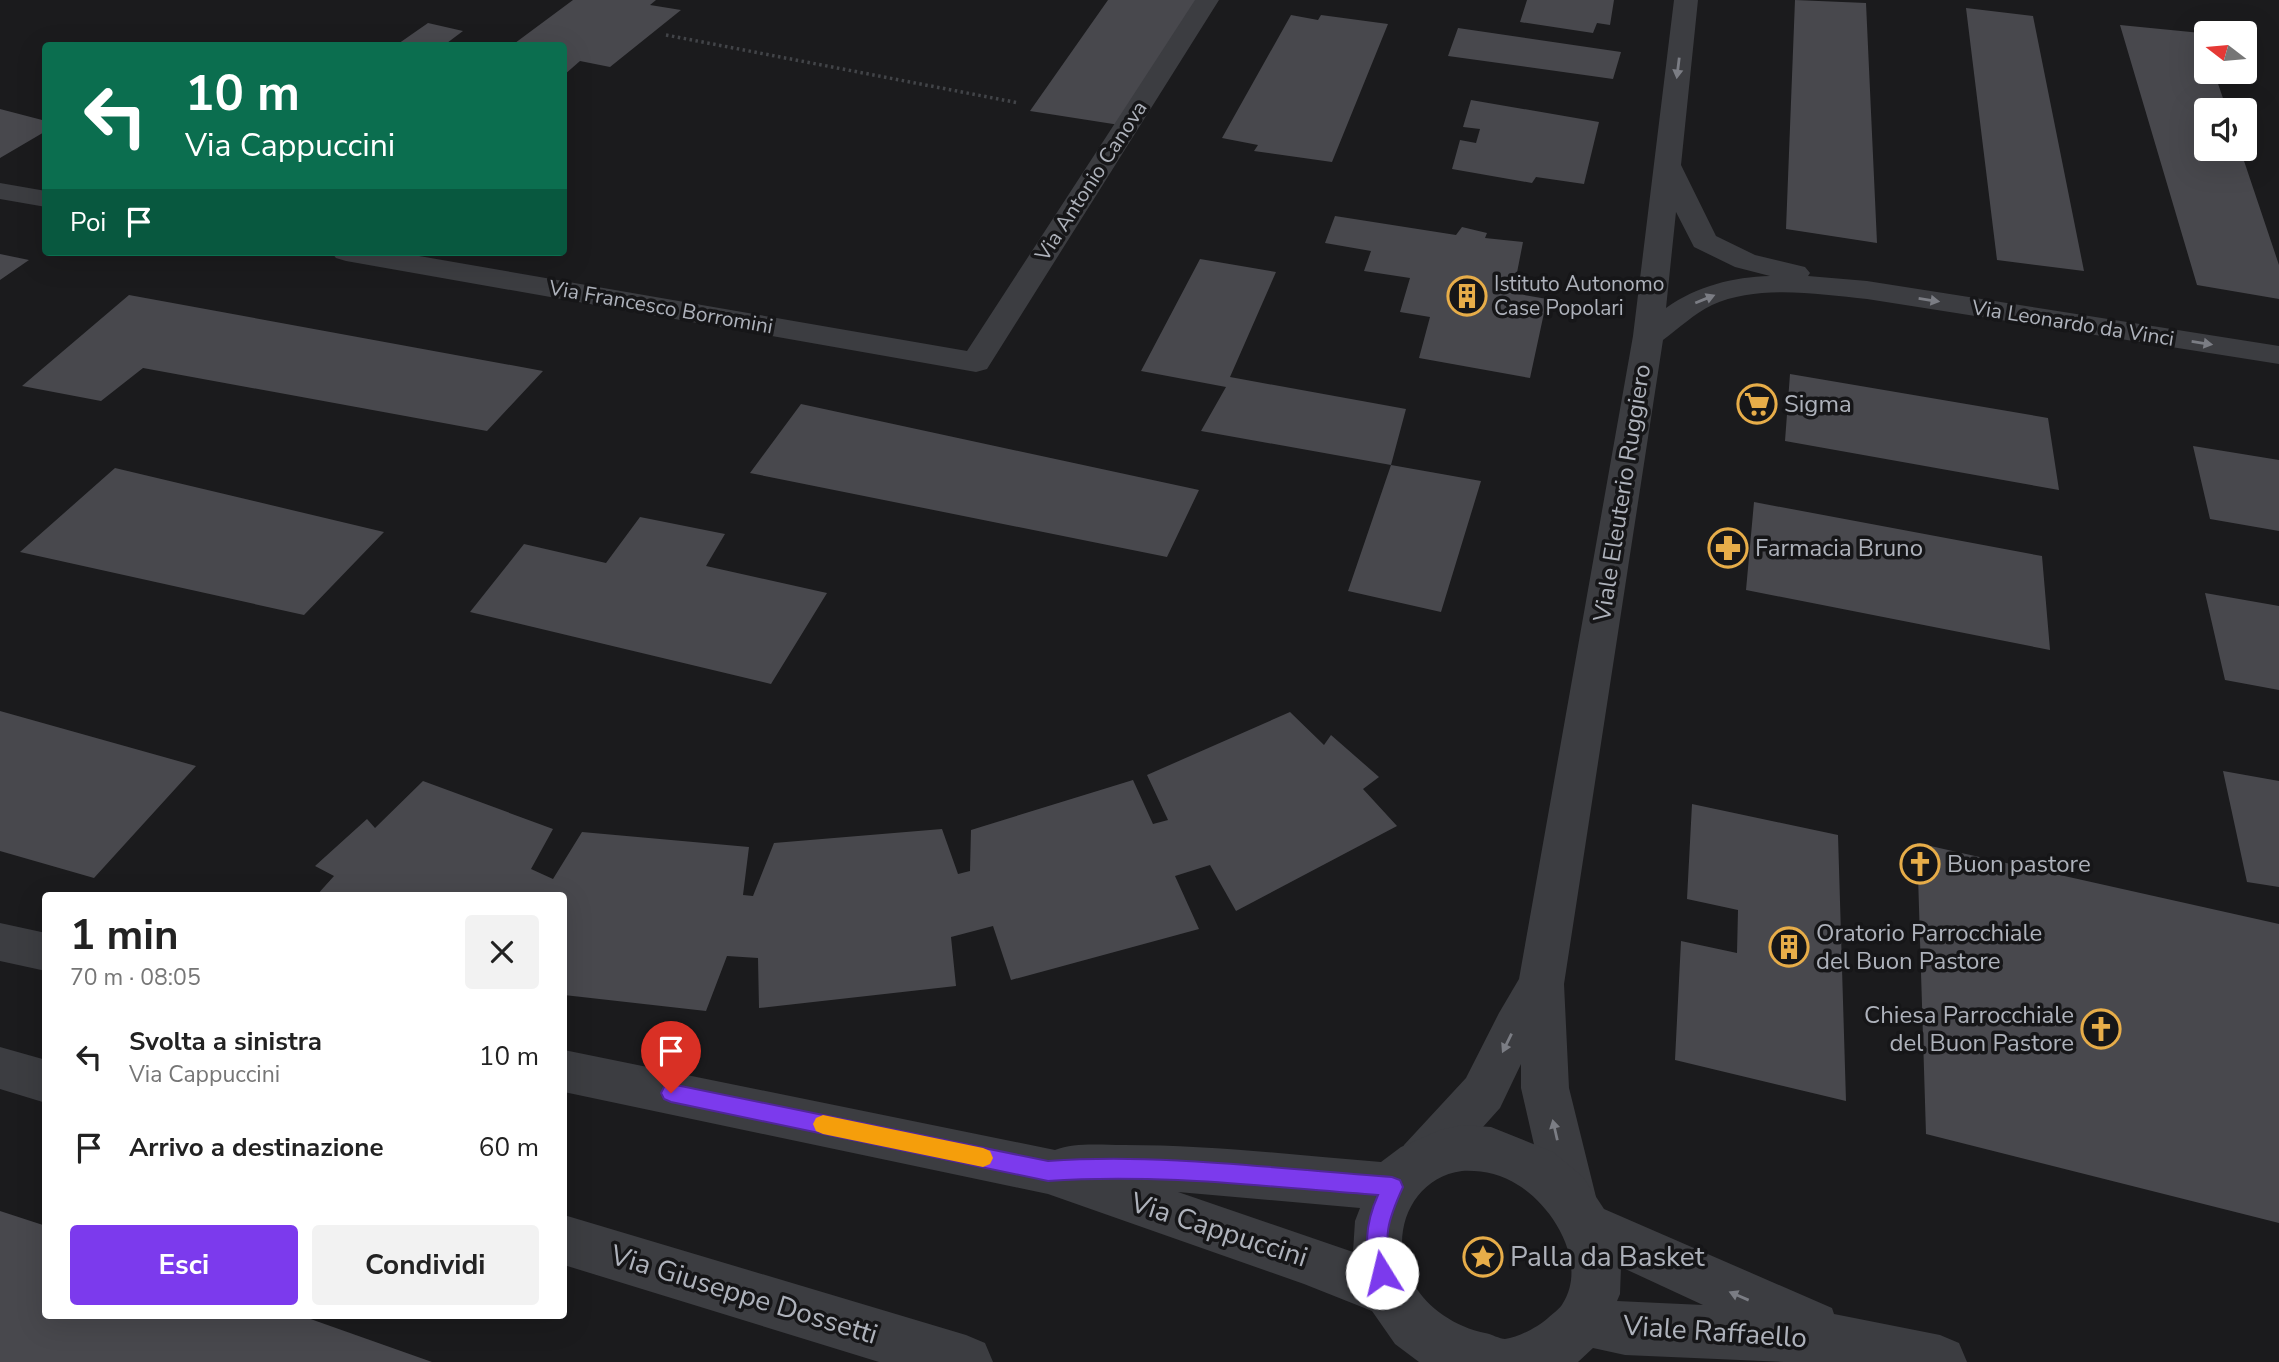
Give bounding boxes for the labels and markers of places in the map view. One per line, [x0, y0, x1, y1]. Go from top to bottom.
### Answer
place label: Istituto Autonomo Case Popolari [1494, 270, 1664, 322]
building icon: Istituto Autonomo Case Popolari [1446, 275, 1488, 317]
supermarket icon: Sigma [1736, 383, 1778, 425]
place label: Sigma [1784, 388, 1852, 420]
pharmacy icon: Farmacia Bruno [1707, 527, 1749, 569]
place label: Farmacia Bruno [1755, 532, 1923, 564]
church icon: Buon pastore [1899, 843, 1941, 885]
place label: Buon pastore [1947, 848, 2091, 880]
place label: Oratorio Parrocchiale del Buon Pastore [1816, 917, 2042, 977]
building icon: Oratorio Parrocchiale del Buon Pastore [1768, 926, 1810, 968]
place label: Chiesa Parrocchiale del Buon Pastore [1864, 999, 2074, 1059]
church icon: Chiesa Parrocchiale del Buon Pastore [2080, 1008, 2122, 1050]
pin [641, 1021, 701, 1093]
place icon: Palla da Basket [1462, 1236, 1504, 1278]
place label: Palla da Basket [1510, 1238, 1705, 1276]

